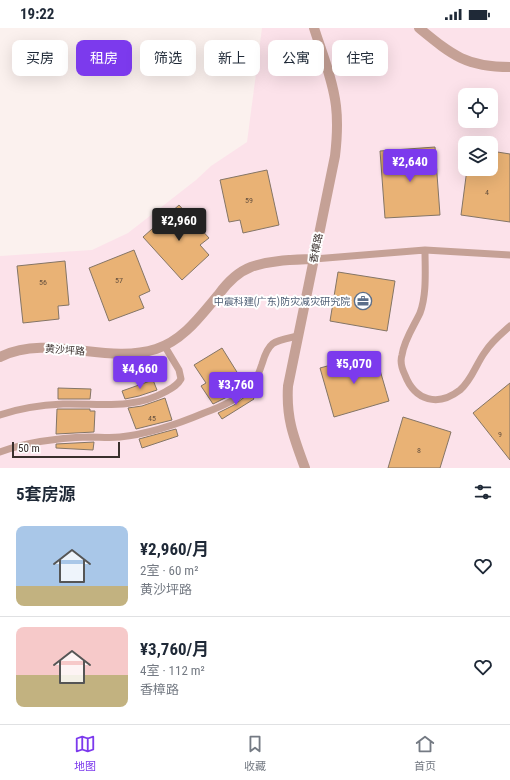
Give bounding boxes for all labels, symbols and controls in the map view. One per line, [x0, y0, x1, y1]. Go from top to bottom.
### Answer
text: 19:22 [20, 5, 54, 23]
chip: 买房 [12, 40, 68, 76]
chip: 租房 [76, 40, 132, 76]
chip: 筛选 [140, 40, 196, 76]
chip: 新上 [204, 40, 260, 76]
chip: 公寓 [268, 40, 324, 76]
chip: 住宅 [332, 40, 388, 76]
map controls [458, 88, 498, 176]
button: locate [458, 88, 498, 128]
button: layers [458, 136, 498, 176]
pin: ¥2,640 [377, 149, 443, 183]
text: ¥2,640 [392, 154, 428, 169]
house number: 4 [485, 188, 489, 197]
house number: 59 [245, 196, 253, 205]
pin: ¥2,960 [146, 208, 212, 242]
text: ¥2,960 [161, 213, 197, 228]
street label: 香樟路 [308, 232, 324, 264]
house number: 57 [115, 276, 123, 285]
house number: 56 [39, 278, 47, 287]
office icon: 中震科建(广东)防灾减灾研究院 [353, 291, 373, 311]
place label: 中震科建(广东)防灾减灾研究院 [214, 296, 350, 308]
street label: 黄沙坪路 [45, 343, 85, 357]
pin: ¥5,070 [321, 351, 387, 385]
pin: ¥4,660 [107, 356, 173, 390]
text: ¥5,070 [336, 356, 372, 371]
text: ¥4,660 [122, 361, 158, 376]
pin: ¥3,760 [203, 372, 269, 406]
text: ¥3,760 [218, 377, 254, 392]
house number: 45 [148, 414, 156, 423]
house number: 9 [498, 430, 502, 439]
scale bar [12, 440, 120, 459]
text: 50 m [18, 442, 40, 455]
house number: 8 [417, 446, 421, 455]
icon: filters [472, 481, 494, 503]
text: 5套房源 [16, 484, 76, 504]
text: ¥2,960/月 [140, 539, 209, 559]
icon: home [48, 542, 96, 590]
icon: heart [472, 555, 494, 577]
text: 2室 · 60 m² [140, 563, 198, 578]
text: 黄沙坪路 [140, 582, 192, 597]
text: ¥3,760/月 [140, 639, 209, 659]
icon: home [48, 643, 96, 691]
icon: heart [472, 656, 494, 678]
text: 4室 · 112 m² [140, 663, 205, 678]
text: 香樟路 [140, 682, 179, 697]
tab: 地图 [74, 733, 96, 773]
tab: 收藏 [244, 733, 266, 773]
tab: 首页 [414, 733, 436, 773]

